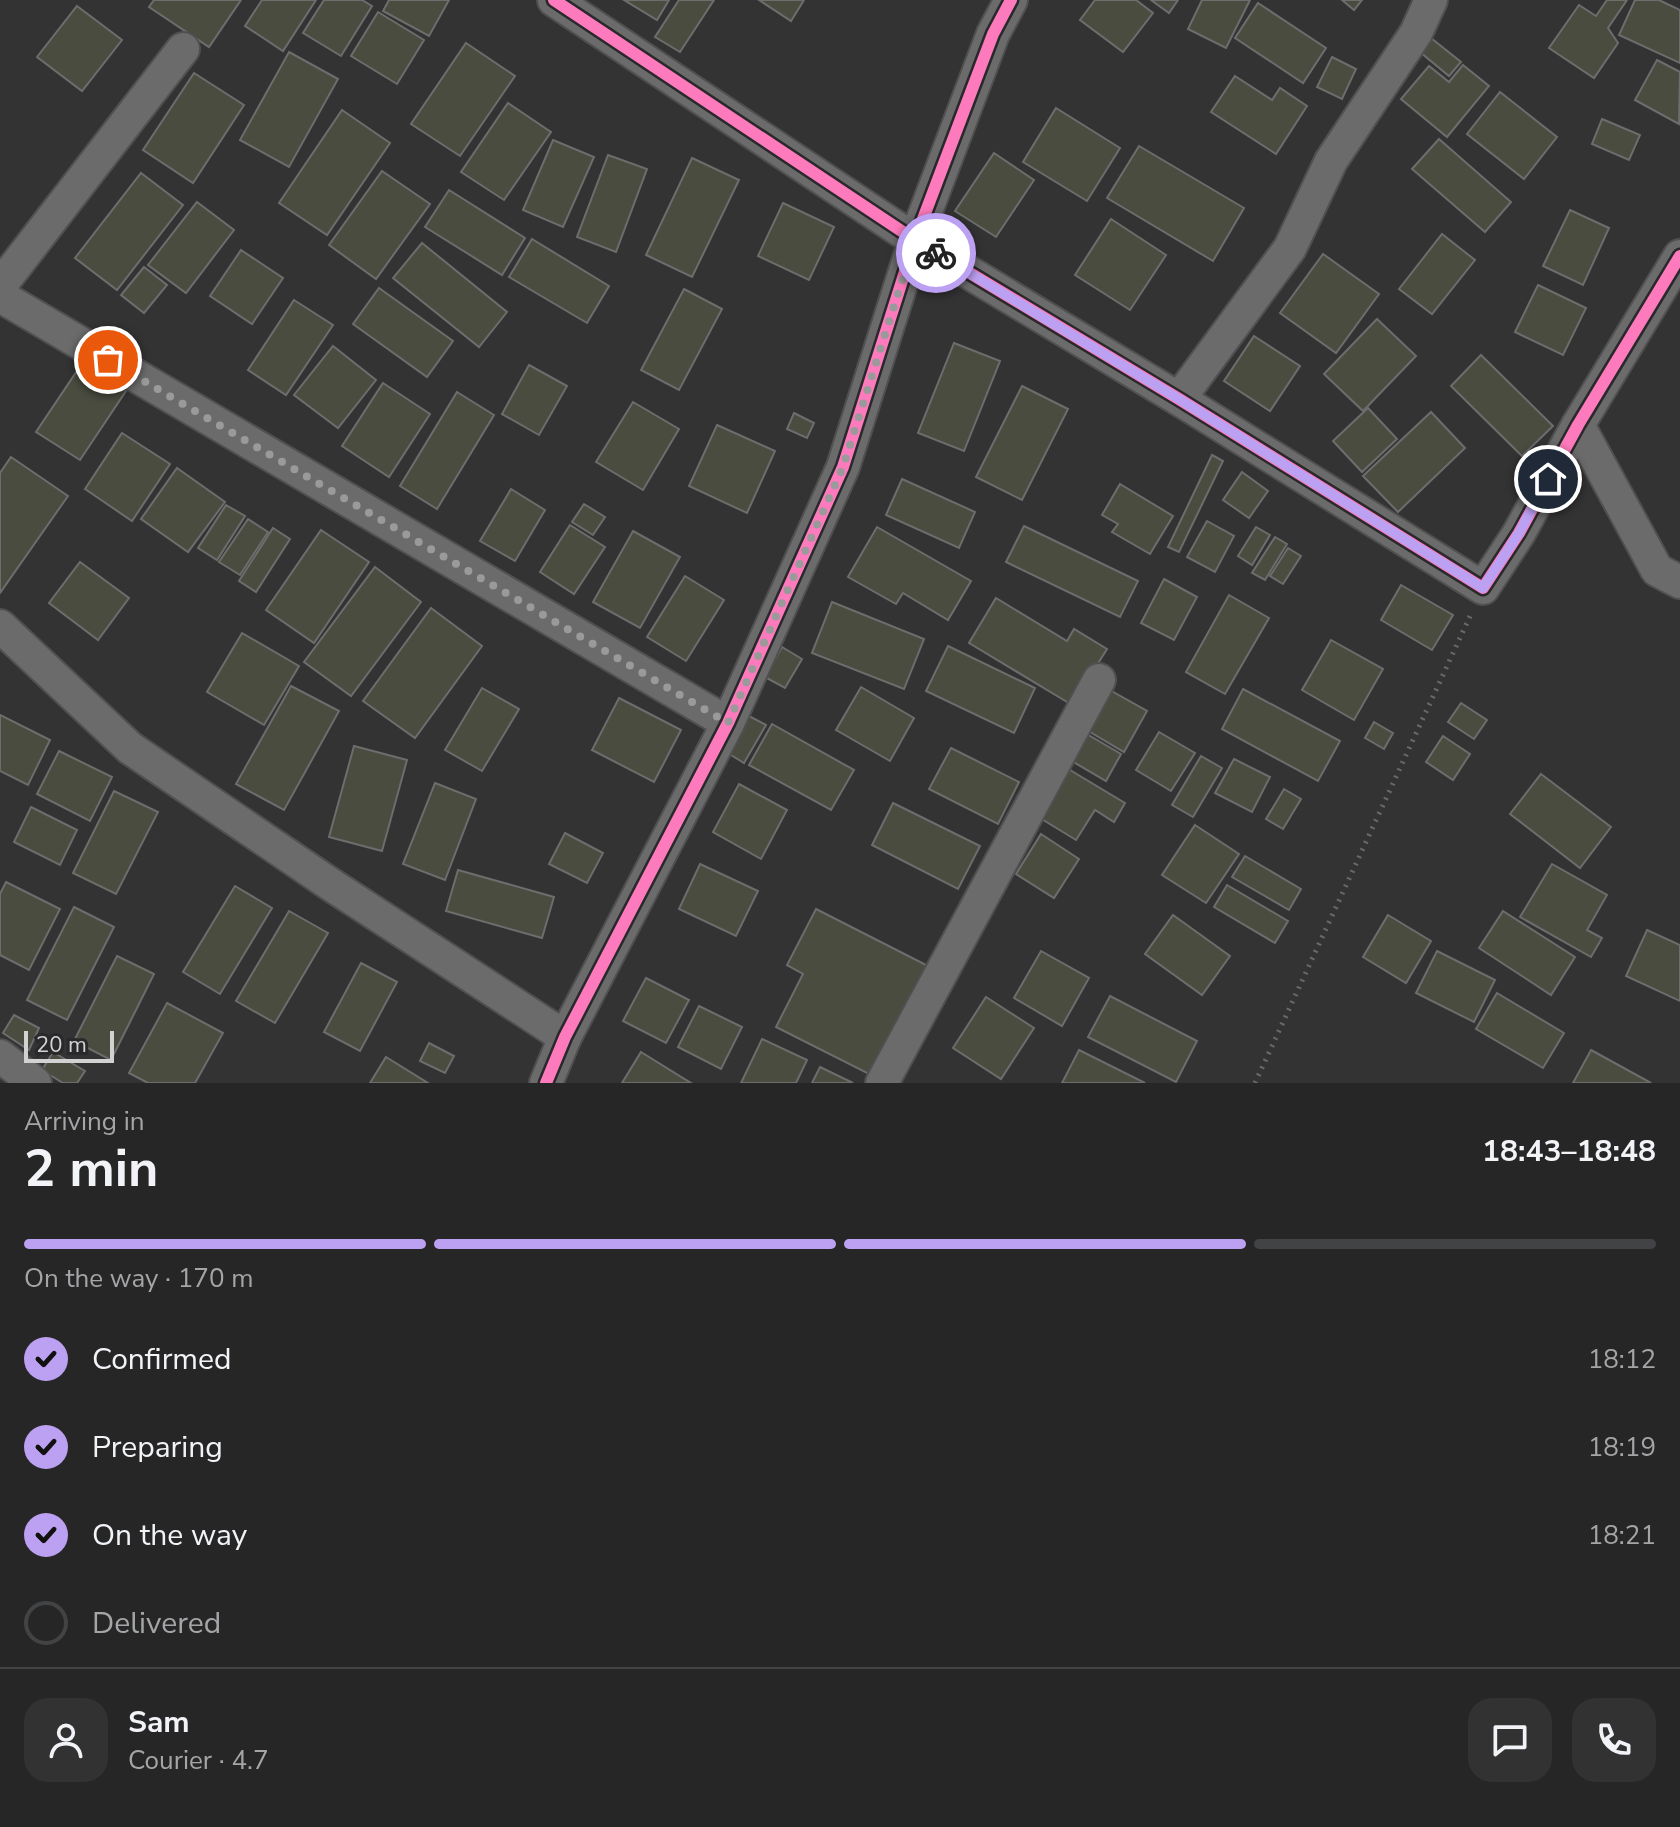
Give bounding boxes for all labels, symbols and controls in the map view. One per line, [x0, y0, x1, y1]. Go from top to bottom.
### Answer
courier [896, 213, 976, 293]
icon: bike [914, 231, 958, 275]
pin [74, 326, 142, 394]
icon: bag [86, 338, 130, 382]
pin [1514, 445, 1582, 513]
icon: home [1526, 457, 1570, 501]
scale bar [24, 1027, 114, 1063]
text: 20 m [36, 1030, 87, 1060]
text: Arriving in [24, 1104, 145, 1139]
text: 18:43–18:48 [1482, 1131, 1656, 1172]
text: 2 min [24, 1133, 159, 1204]
text: On the way · 170 m [24, 1261, 253, 1296]
icon: check [24, 1337, 68, 1381]
text: Confirmed [92, 1339, 232, 1380]
text: 18:12 [1588, 1342, 1656, 1377]
icon: check [24, 1425, 68, 1469]
text: Preparing [92, 1427, 223, 1468]
text: 18:19 [1588, 1430, 1656, 1465]
icon: check [24, 1513, 68, 1557]
text: On the way [92, 1515, 247, 1556]
text: 18:21 [1588, 1518, 1656, 1553]
text: Delivered [92, 1603, 221, 1644]
button: person [24, 1698, 108, 1782]
button: chat [1468, 1698, 1552, 1782]
button: phone [1572, 1698, 1656, 1782]
text: Sam [128, 1702, 190, 1743]
text: Courier · 4.7 [128, 1743, 269, 1778]

